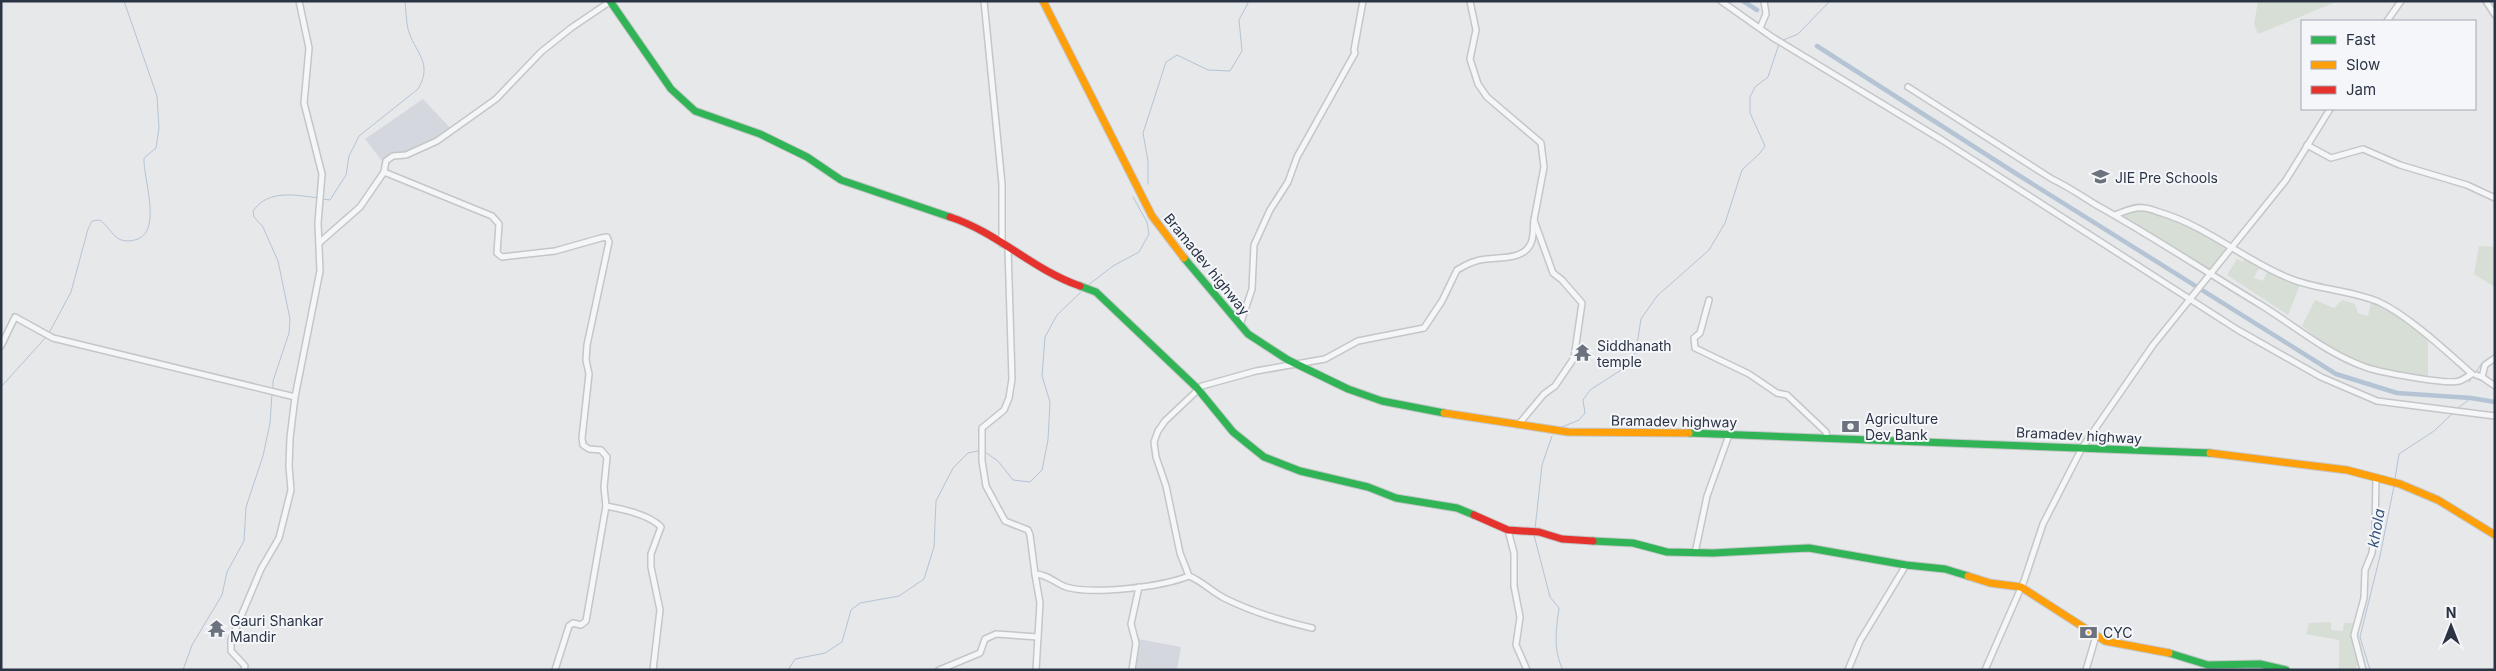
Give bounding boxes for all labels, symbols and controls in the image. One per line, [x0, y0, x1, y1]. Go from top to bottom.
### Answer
legend [2301, 20, 2476, 110]
text: Fast [2346, 30, 2376, 49]
text: Slow [2346, 55, 2380, 74]
text: Jam [2346, 80, 2376, 99]
school or university icon: JIE Pre Schools [2091, 167, 2111, 187]
place label: JIE Pre Schools [2115, 169, 2218, 186]
street label: Bramadev highway [1161, 210, 1253, 318]
place label: Siddhanath temple [1597, 337, 1672, 370]
temple icon: Siddhanath temple [1573, 343, 1593, 363]
place label: Agriculture Dev Bank [1865, 410, 1938, 443]
street label: Bramadev highway [1611, 411, 1737, 431]
bank icon: Agriculture Dev Bank [1841, 416, 1861, 436]
street label: Bramadev highway [2016, 423, 2143, 447]
water label: khola [2363, 507, 2389, 549]
north arrow [2426, 601, 2476, 651]
text: N [2446, 604, 2456, 621]
place label: Gauri Shankar Mandir [230, 612, 324, 645]
temple icon: Gauri Shankar Mandir [206, 618, 226, 638]
bank icon: CYC [2079, 622, 2099, 642]
place label: CYC [2103, 624, 2132, 641]

